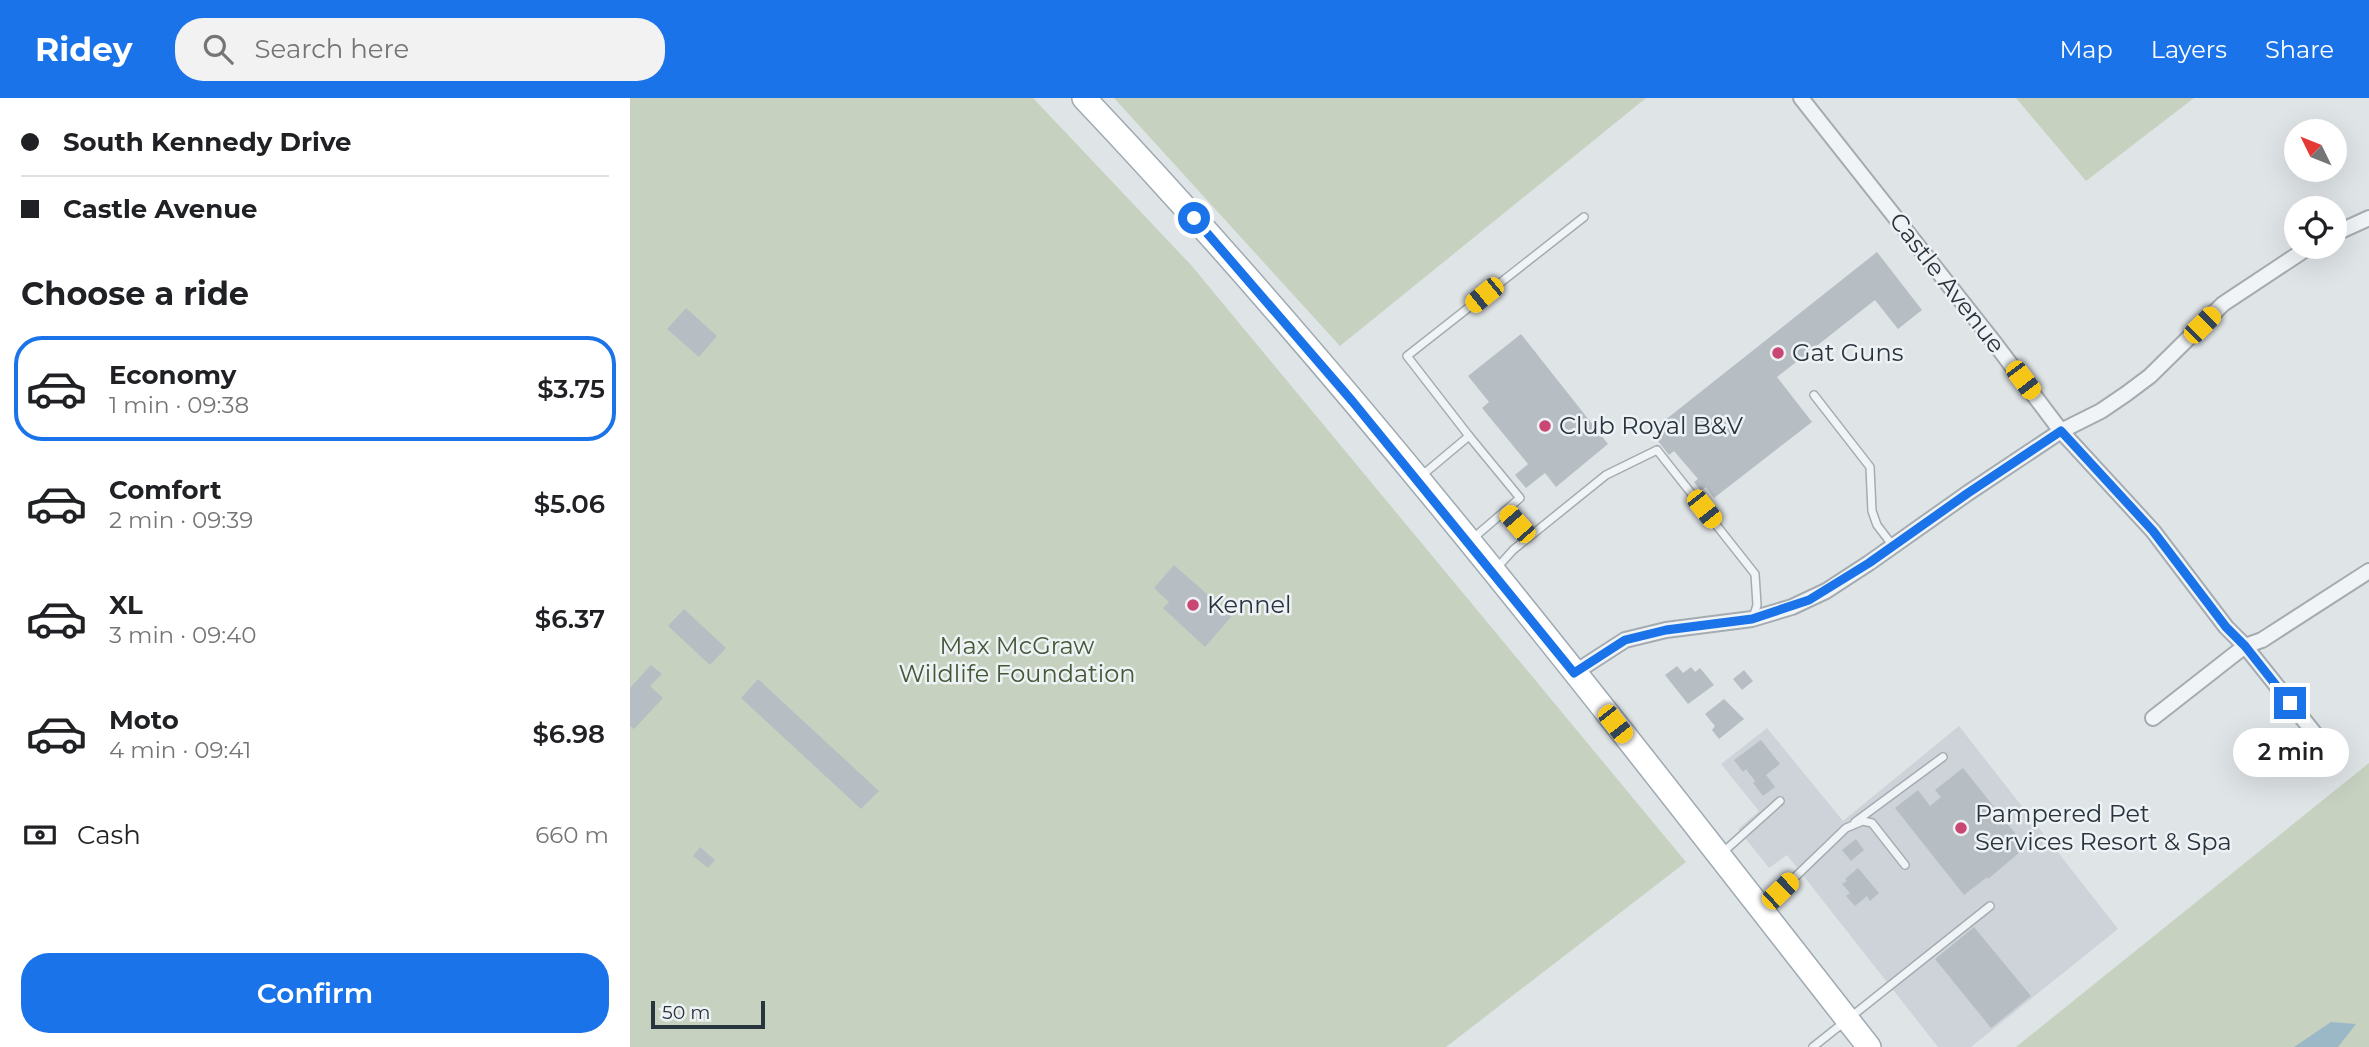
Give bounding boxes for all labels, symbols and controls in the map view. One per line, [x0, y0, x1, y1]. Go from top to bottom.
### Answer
search box [175, 18, 665, 81]
text: Ridey [35, 29, 133, 69]
icon: search [199, 30, 237, 68]
text: Search here [255, 33, 409, 65]
text: Map [2059, 35, 2113, 64]
text: Layers [2151, 35, 2227, 64]
text: Share [2265, 35, 2334, 64]
north arrow [2284, 119, 2347, 182]
map controls [2284, 119, 2347, 259]
text: South Kennedy Drive [63, 126, 352, 158]
text: Castle Avenue [63, 193, 257, 225]
button: locate [2284, 196, 2347, 259]
route start [1178, 202, 1210, 234]
street label: Castle Avenue [1884, 207, 2011, 359]
text: Choose a ride [21, 274, 249, 313]
car [1462, 274, 1507, 316]
car [2180, 303, 2225, 347]
place label: Gat Guns [1792, 338, 1903, 367]
marker: Gat Guns [1770, 345, 1786, 361]
icon: car [25, 357, 88, 420]
car [2002, 357, 2045, 403]
text: Economy [109, 359, 236, 391]
text: $3.75 [537, 373, 605, 405]
text: 1 min · 09:38 [109, 391, 249, 419]
place label: Club Royal B&V [1559, 411, 1743, 440]
marker: Club Royal B&V [1537, 418, 1553, 434]
icon: car [25, 472, 88, 535]
text: Comfort [109, 474, 221, 506]
car [1683, 486, 1726, 532]
text: $5.06 [534, 488, 605, 520]
car [1496, 501, 1539, 547]
text: 2 min · 09:39 [109, 506, 253, 534]
icon: car [25, 587, 88, 650]
text: XL [109, 589, 143, 621]
place label: Kennel [1207, 590, 1291, 619]
marker: Kennel [1185, 597, 1201, 613]
text: $6.37 [535, 603, 605, 635]
text: 3 min · 09:40 [109, 621, 257, 649]
park label: Max McGraw Wildlife Foundation [898, 631, 1136, 688]
route end [2274, 687, 2306, 719]
car [1594, 701, 1637, 747]
icon: car [25, 702, 88, 765]
text: Moto [109, 704, 179, 736]
text: $6.98 [532, 718, 605, 750]
callout: 2 min [2232, 728, 2348, 776]
text: 4 min · 09:41 [109, 736, 251, 764]
text: 2 min [2258, 738, 2324, 766]
place label: Pampered Pet Services Resort & Spa [1975, 799, 2232, 856]
icon: cash [21, 816, 59, 854]
text: Cash [77, 819, 141, 851]
marker: Pampered Pet Services Resort & Spa [1953, 820, 1969, 836]
text: 660 m [535, 821, 609, 849]
car [1758, 869, 1803, 913]
button: Confirm [21, 953, 609, 1033]
scale bar [651, 998, 765, 1030]
text: 50 m [662, 1001, 710, 1024]

